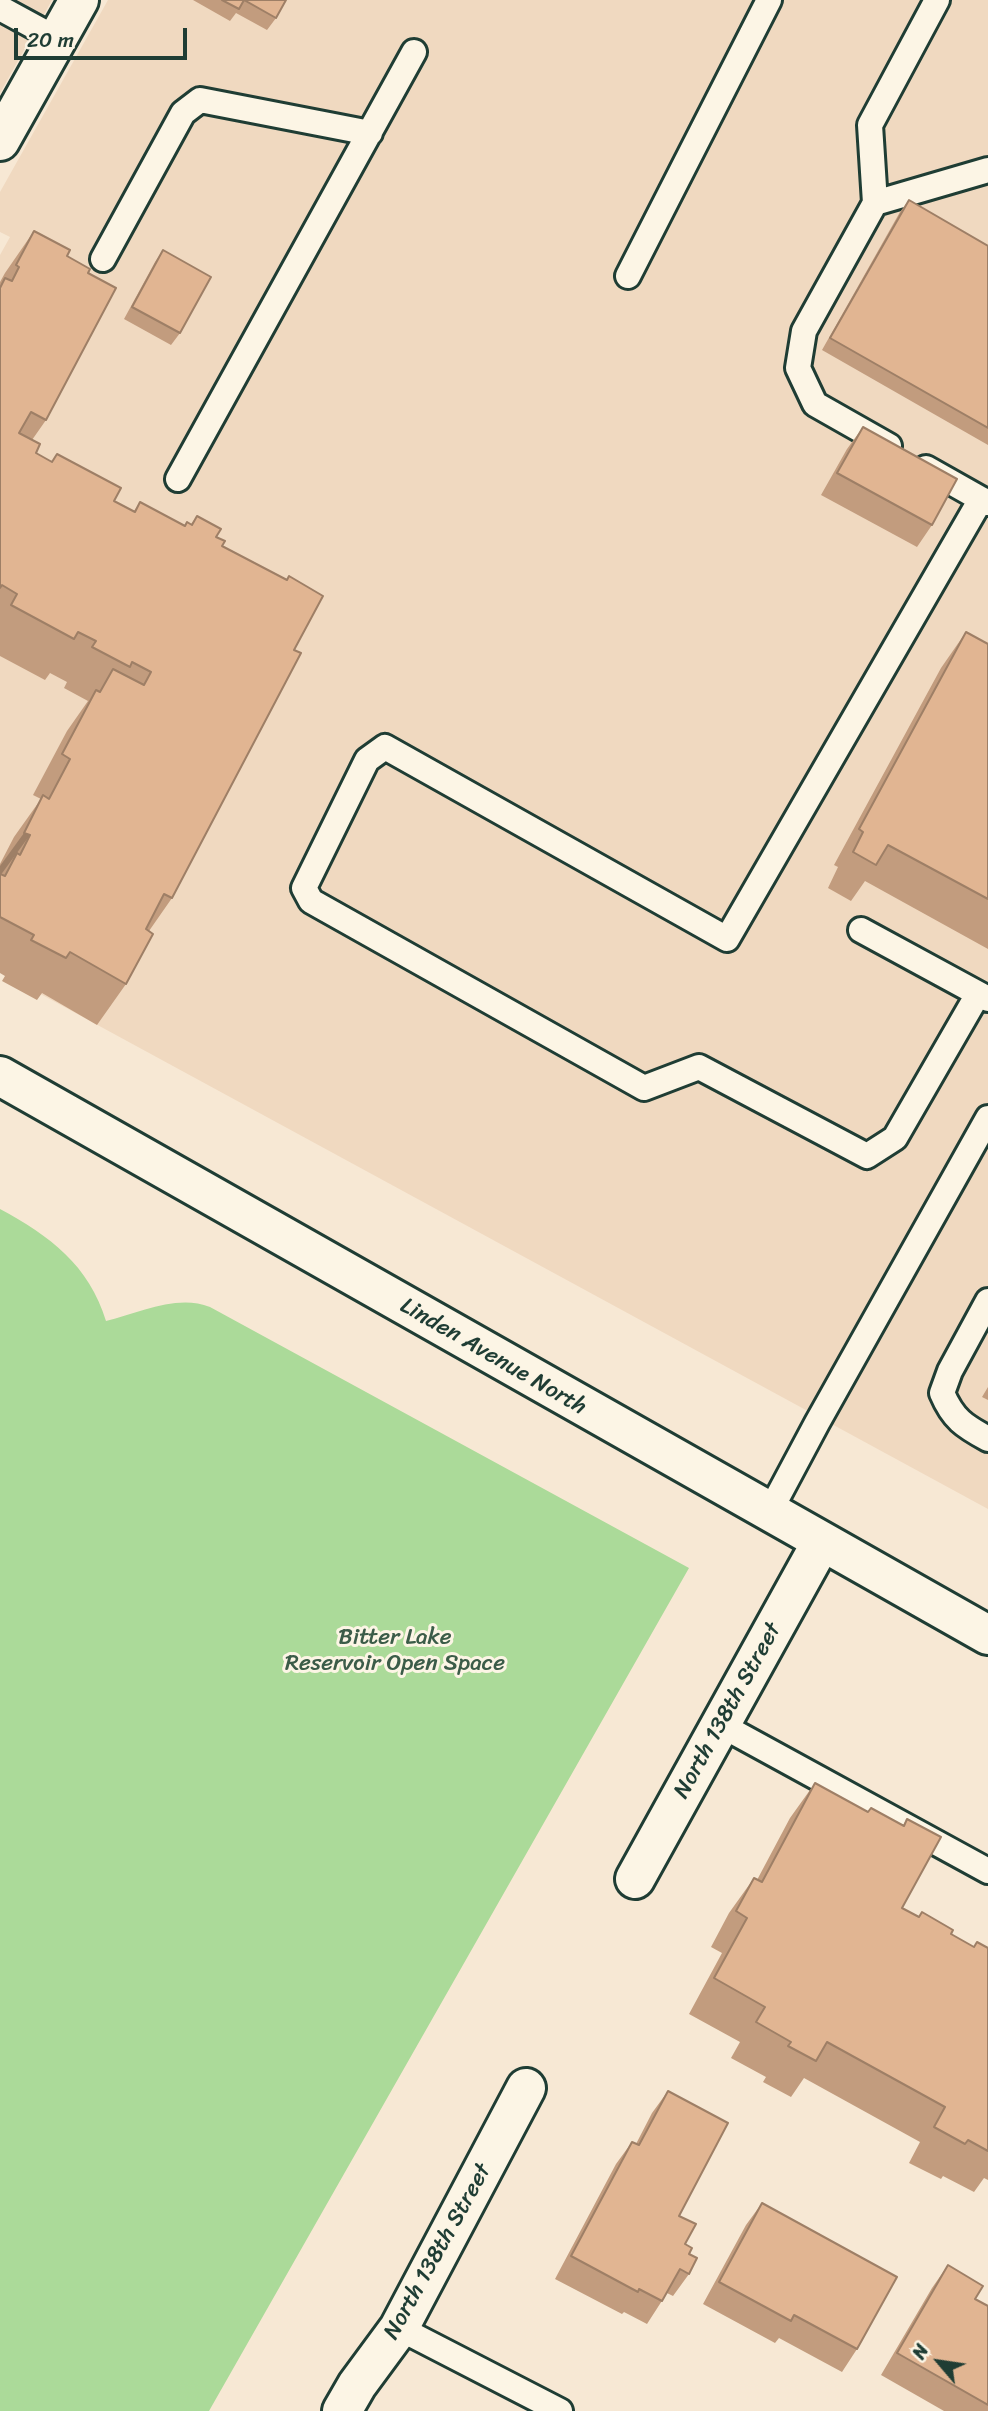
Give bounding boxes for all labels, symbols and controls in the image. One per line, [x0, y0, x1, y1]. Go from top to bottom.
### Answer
scale bar [18, 14, 191, 58]
text: 20 m [27, 21, 74, 59]
street label: Linden Avenue North [395, 1292, 591, 1422]
street label: North 138th Street [668, 1618, 788, 1804]
park label: Bitter Lake Reservoir Open Space [285, 1624, 505, 1678]
street label: North 138th Street [378, 2159, 498, 2345]
north arrow [904, 2327, 974, 2397]
text: N [903, 2338, 938, 2365]

